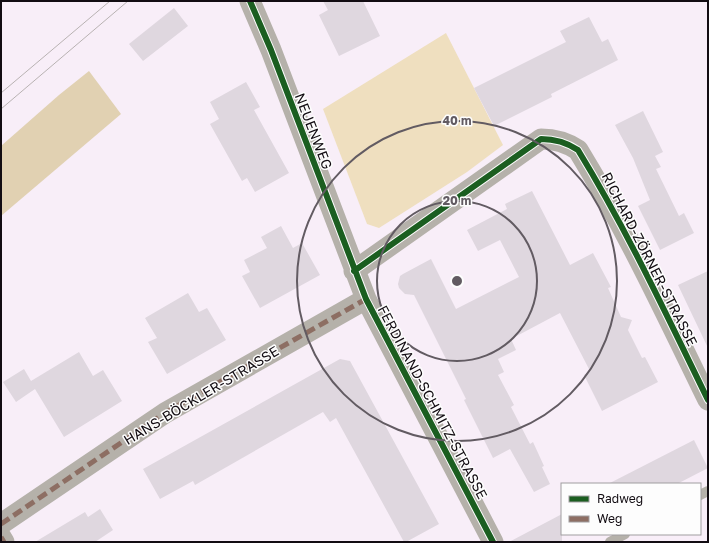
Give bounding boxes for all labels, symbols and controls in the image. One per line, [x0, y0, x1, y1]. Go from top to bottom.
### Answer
street label: NEUENWEG [292, 90, 336, 172]
text: 40 m [443, 113, 471, 128]
street label: RICHARD-ZÖRNER-STRASSE [599, 169, 701, 349]
text: 20 m [443, 193, 471, 208]
centre of rings [450, 274, 464, 288]
street label: FERDINAND-SCHMITZ-STRASSE [375, 302, 491, 502]
street label: HANS-BÖCKLER-STRASSE [120, 342, 282, 448]
legend [561, 483, 701, 535]
text: Radweg [597, 491, 643, 506]
text: Weg [597, 511, 622, 526]

